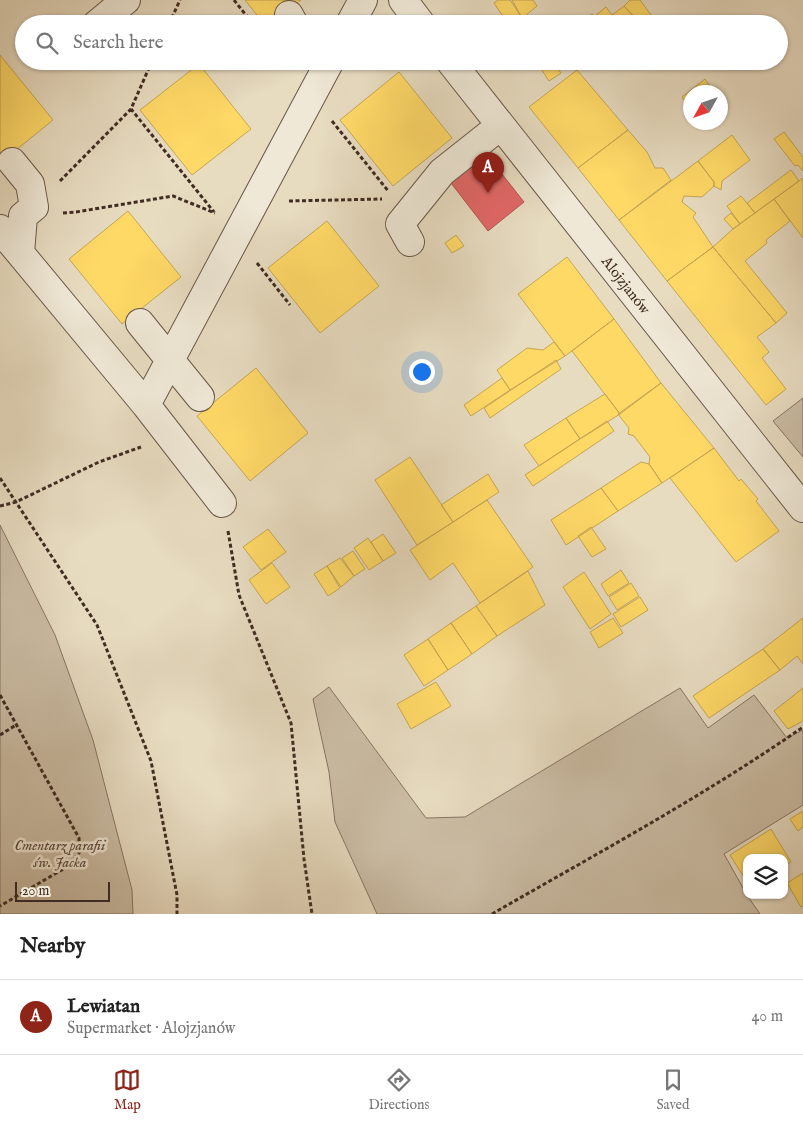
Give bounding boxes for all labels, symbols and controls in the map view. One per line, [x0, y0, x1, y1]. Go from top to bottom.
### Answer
search box [15, 15, 788, 70]
icon: search [33, 29, 61, 57]
text: Search here [73, 31, 164, 55]
north arrow [683, 85, 728, 130]
pin: A [472, 152, 504, 193]
street label: Alojzjanów [596, 252, 655, 319]
your location [409, 359, 435, 385]
park label: Cmentarz parafii św. Jacka [15, 836, 107, 872]
map controls [743, 854, 788, 899]
button: layers [743, 854, 788, 899]
scale bar [15, 879, 110, 902]
text: 20 m [22, 882, 49, 900]
text: Nearby [20, 933, 85, 960]
text: Lewiatan [67, 995, 140, 1019]
text: A [31, 1007, 41, 1027]
text: 40 m [751, 1007, 783, 1027]
text: Supermarket · Alojzjanów [67, 1019, 235, 1039]
tab: Map [113, 1066, 141, 1114]
tab: Directions [368, 1066, 429, 1114]
tab: Saved [656, 1066, 689, 1114]

